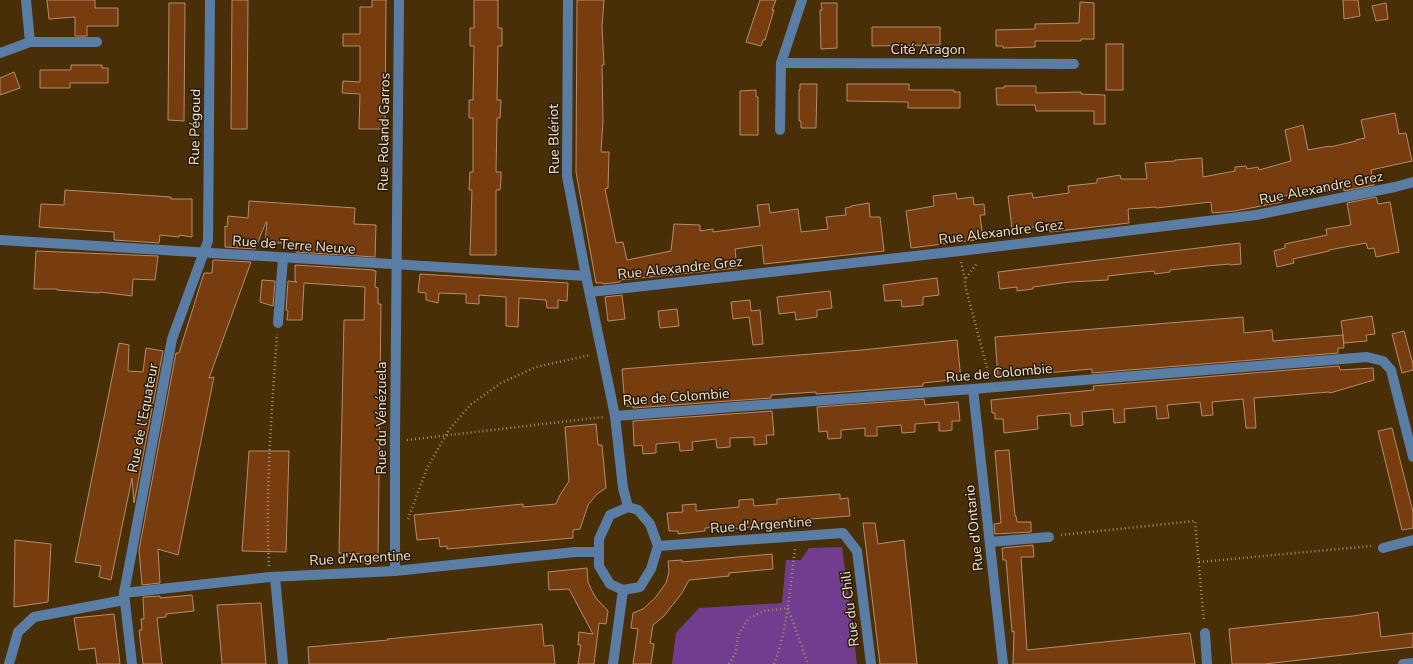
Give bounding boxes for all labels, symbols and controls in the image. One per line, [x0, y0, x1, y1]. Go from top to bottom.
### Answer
street label: Cité Aragon [890, 40, 966, 59]
street label: Rue Roland Garros [373, 72, 395, 191]
street label: Rue Pégoud [185, 89, 205, 165]
street label: Rue Blériot [544, 104, 564, 174]
street label: Rue Alexandre Grez [1257, 167, 1385, 209]
street label: Rue Alexandre Grez [937, 215, 1065, 249]
street label: Rue de Terre Neuve [232, 231, 356, 259]
street label: Rue Alexandre Grez [616, 252, 744, 284]
street label: Rue de Colombie [945, 359, 1053, 387]
street label: Rue de l'Equateur [123, 362, 163, 474]
street label: Rue du Vénézuela [372, 362, 391, 474]
street label: Rue de Colombie [622, 384, 730, 410]
street label: Rue d'Ontario [960, 484, 988, 572]
street label: Rue d'Argentine [710, 512, 812, 538]
street label: Rue d'Argentine [309, 546, 411, 570]
street label: Rue du Chili [836, 570, 864, 648]

